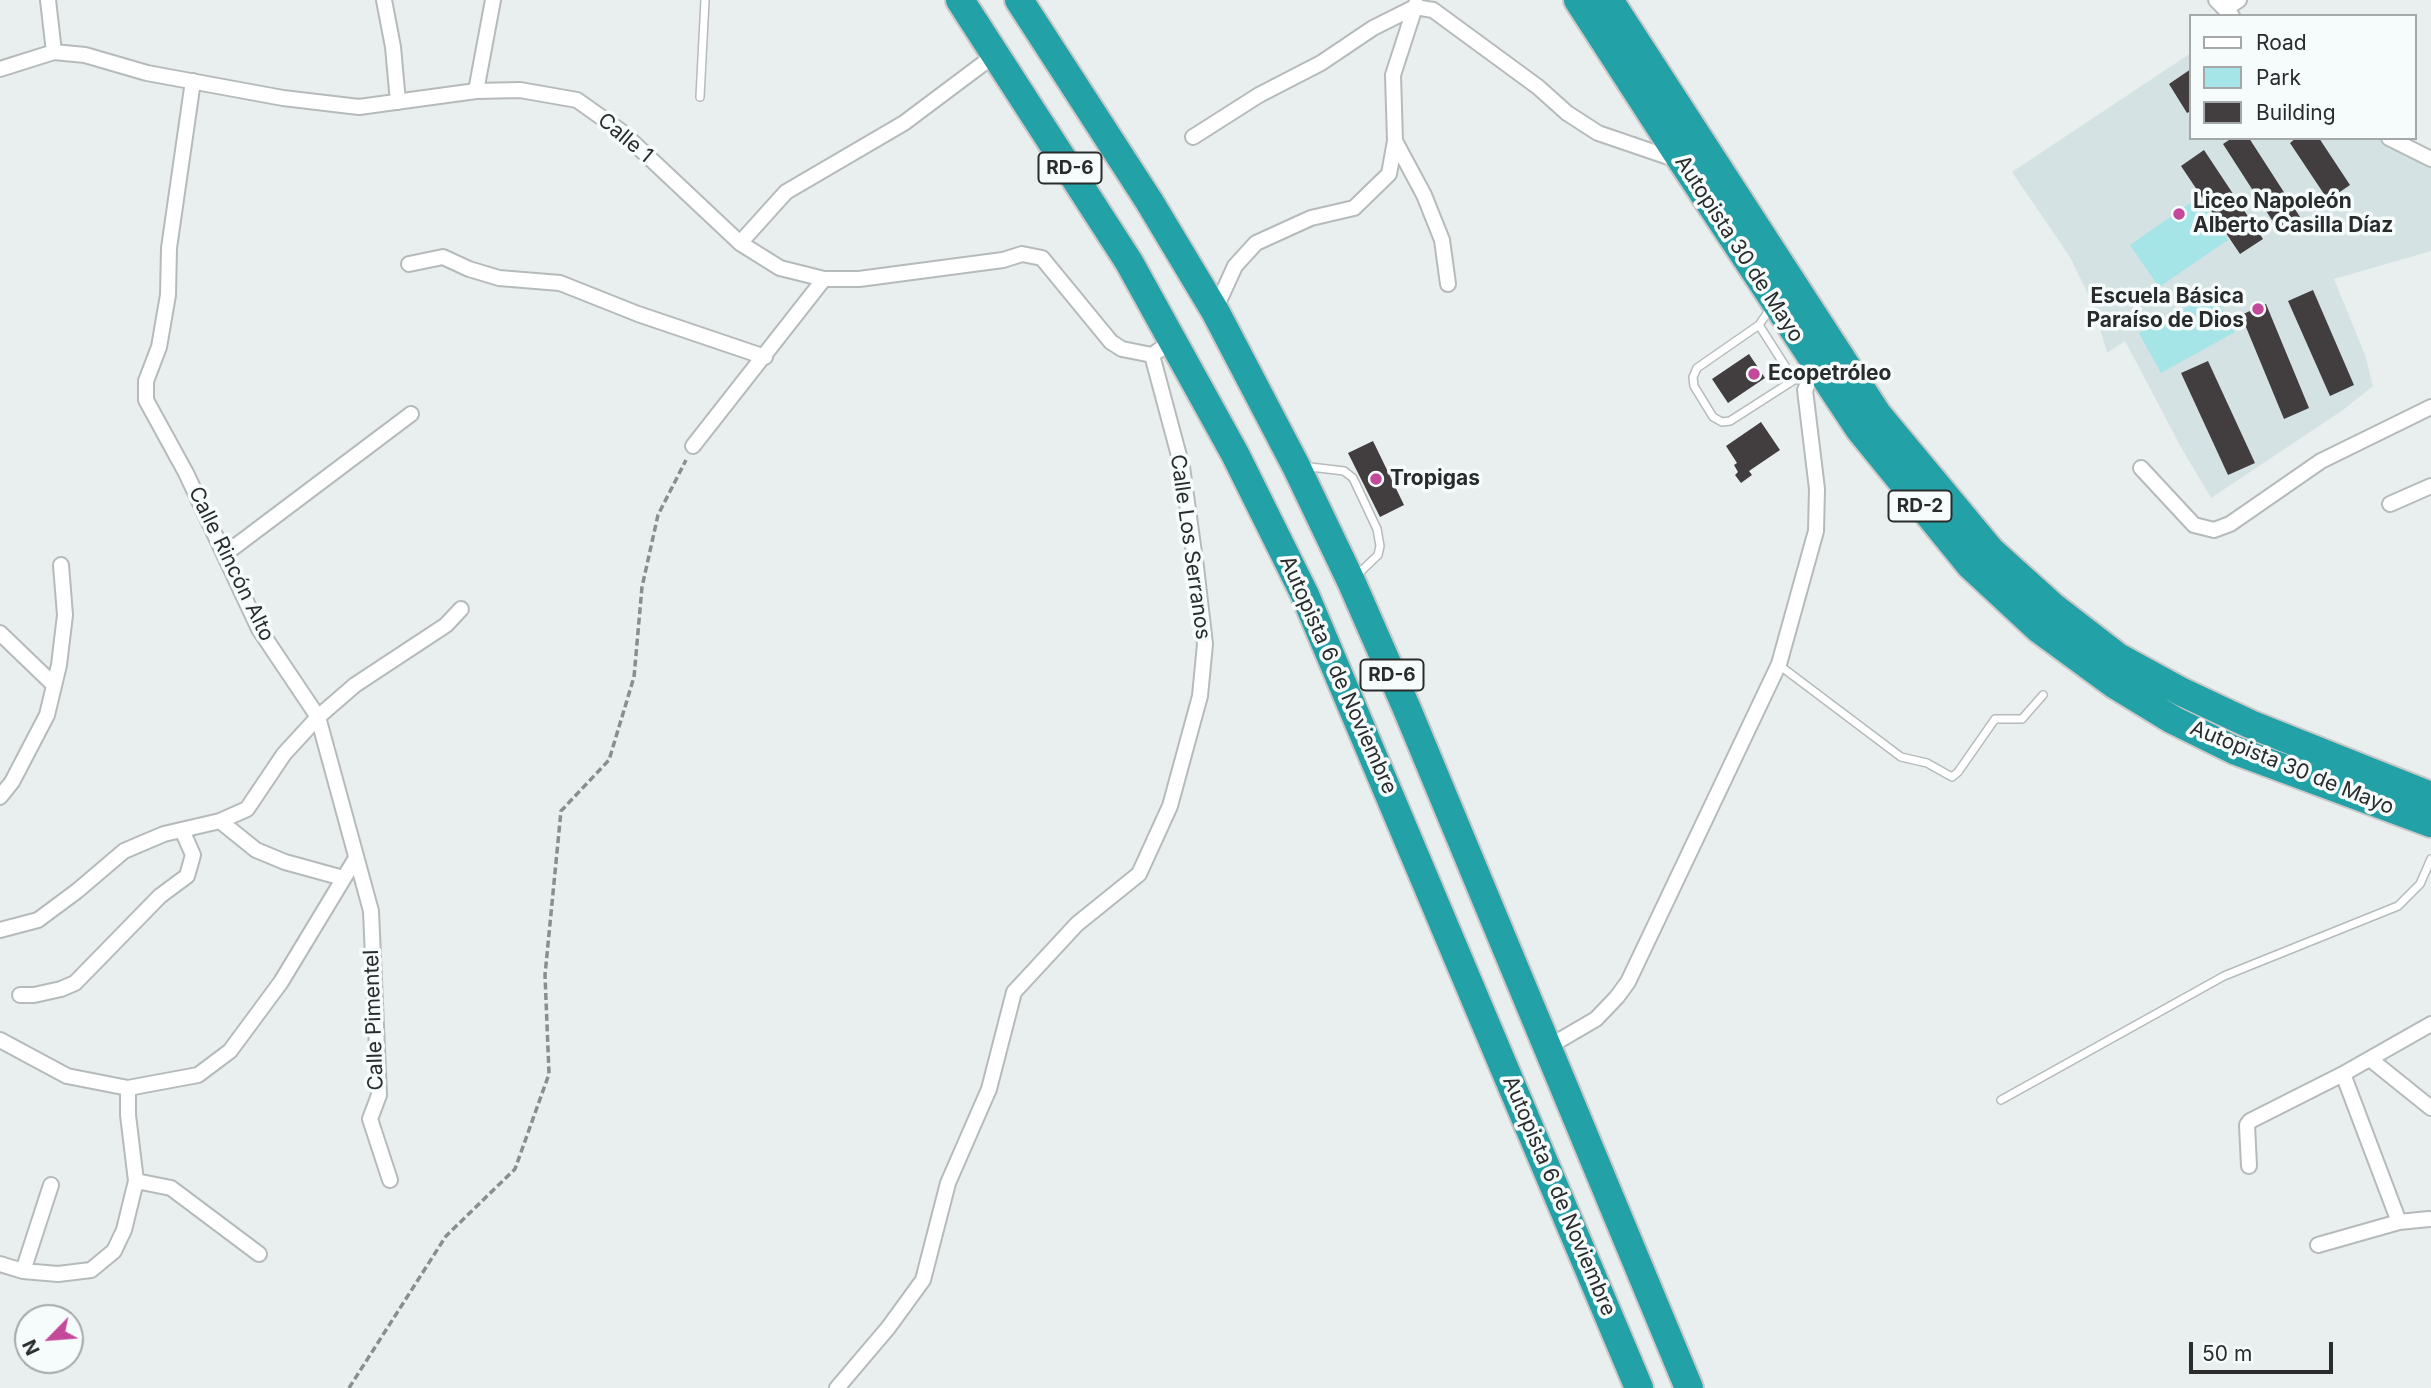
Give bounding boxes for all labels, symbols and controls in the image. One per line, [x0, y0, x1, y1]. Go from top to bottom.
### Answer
legend [2190, 14, 2417, 140]
text: Road [2256, 30, 2307, 55]
text: Park [2256, 65, 2301, 90]
text: Building [2256, 100, 2336, 125]
street label: Calle 1 [592, 108, 658, 168]
street label: Autopista 30 de Mayo [1669, 151, 1809, 347]
road number: RD-6 [1038, 152, 1102, 184]
place label: Liceo Napoleón Alberto Casilla Díaz [2193, 189, 2393, 239]
marker: Liceo Napoleón Alberto Casilla Díaz [2171, 206, 2187, 222]
place label: Escuela Básica Paraíso de Dios [2086, 284, 2244, 334]
marker: Escuela Básica Paraíso de Dios [2250, 301, 2266, 317]
place label: Ecopetróleo [1768, 361, 1891, 387]
marker: Ecopetróleo [1746, 366, 1762, 382]
street label: Calle Los Serranos [1165, 453, 1215, 641]
place label: Tropigas [1390, 466, 1480, 492]
marker: Tropigas [1368, 471, 1384, 487]
street label: Calle Rincón Alto [183, 483, 279, 645]
road number: RD-2 [1888, 491, 1952, 522]
street label: Autopista 6 de Noviembre [1274, 552, 1402, 798]
road number: RD-6 [1360, 660, 1424, 690]
street label: Autopista 30 de Mayo [2186, 716, 2398, 820]
street label: Calle Pimentel [359, 949, 389, 1091]
street label: Autopista 6 de Noviembre [1497, 1072, 1621, 1320]
north arrow [14, 1304, 84, 1374]
scale bar [2193, 1328, 2336, 1372]
text: N [18, 1336, 45, 1359]
text: 50 m [2202, 1341, 2252, 1366]

